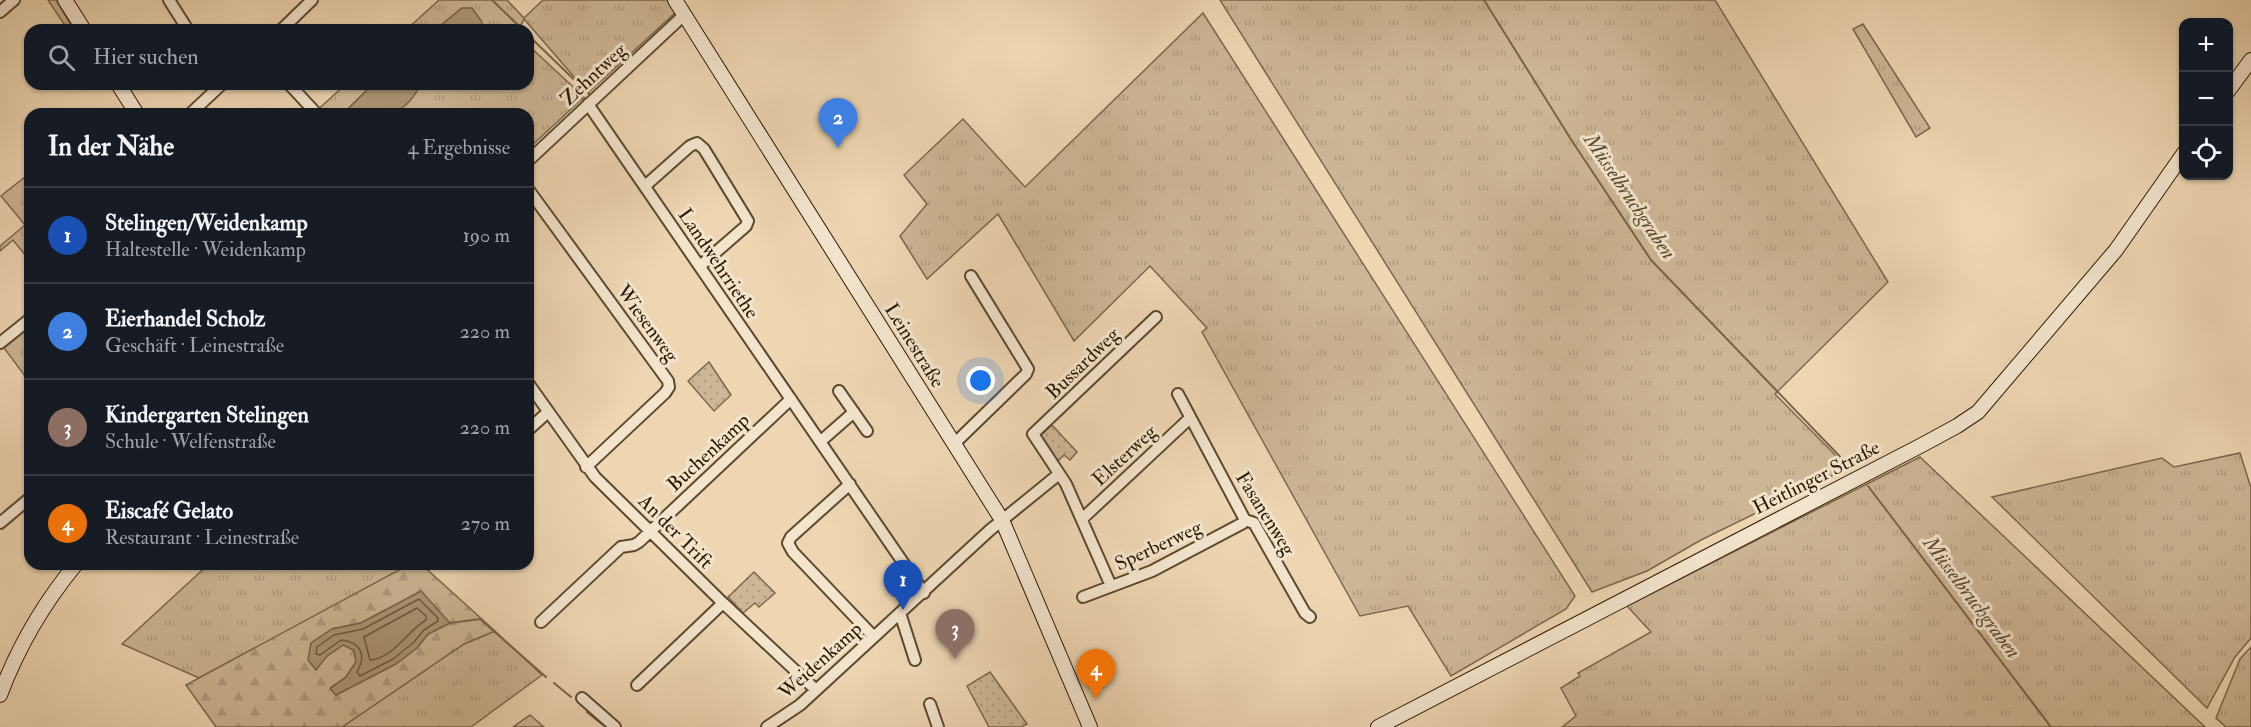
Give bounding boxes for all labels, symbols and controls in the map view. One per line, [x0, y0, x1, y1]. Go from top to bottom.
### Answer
map controls [2179, 18, 2233, 180]
button: + [2179, 18, 2233, 72]
search box [24, 24, 534, 90]
street label: Zehntweg [555, 37, 632, 111]
icon: search [45, 41, 78, 74]
text: Hier suchen [93, 43, 199, 71]
button: − [2179, 72, 2233, 126]
pin: 2 [818, 98, 858, 148]
water label: Müsselbruchgraben [1576, 126, 1682, 265]
button: locate [2179, 126, 2233, 180]
text: In der Nähe [48, 131, 174, 163]
text: 4 Ergebnisse [408, 135, 510, 160]
street label: Landwehrriethe [673, 203, 765, 323]
text: Stelingen/Weidenkamp [105, 209, 308, 237]
text: 1 [64, 223, 71, 248]
text: 190 m [463, 223, 510, 248]
text: Haltestelle · Weidenkamp [105, 237, 306, 262]
street label: Wiesenweg [611, 279, 685, 368]
street label: Leinestraße [879, 298, 950, 392]
text: Eierhandel Scholz [105, 305, 265, 333]
text: 2 [62, 319, 73, 344]
text: 220 m [460, 319, 510, 344]
street label: Bussardweg [1040, 321, 1125, 405]
text: Geschäft · Leinestraße [105, 333, 284, 358]
your location [966, 366, 995, 395]
text: Kindergarten Stelingen [105, 401, 309, 429]
street label: Buchenkamp [662, 408, 756, 498]
text: 3 [64, 415, 71, 440]
text: 220 m [460, 415, 510, 440]
street label: Elsterweg [1087, 418, 1163, 491]
text: Schule · Welfenstraße [105, 429, 276, 454]
street label: Heitlinger Straße [1749, 435, 1884, 520]
street label: Fasanenweg [1230, 467, 1302, 561]
street label: An der Trift [632, 488, 719, 574]
text: Eiscafé Gelato [105, 497, 233, 525]
text: 4 [62, 511, 73, 536]
text: 270 m [461, 511, 510, 536]
street label: Sperberweg [1111, 514, 1207, 577]
text: Restaurant · Leinestraße [105, 525, 299, 550]
water label: Müsselbruchgraben [1915, 529, 2027, 664]
pin: 1 [884, 560, 922, 610]
pin: 3 [936, 610, 974, 659]
street label: Weidenkamp [773, 616, 868, 706]
pin: 4 [1076, 650, 1116, 699]

